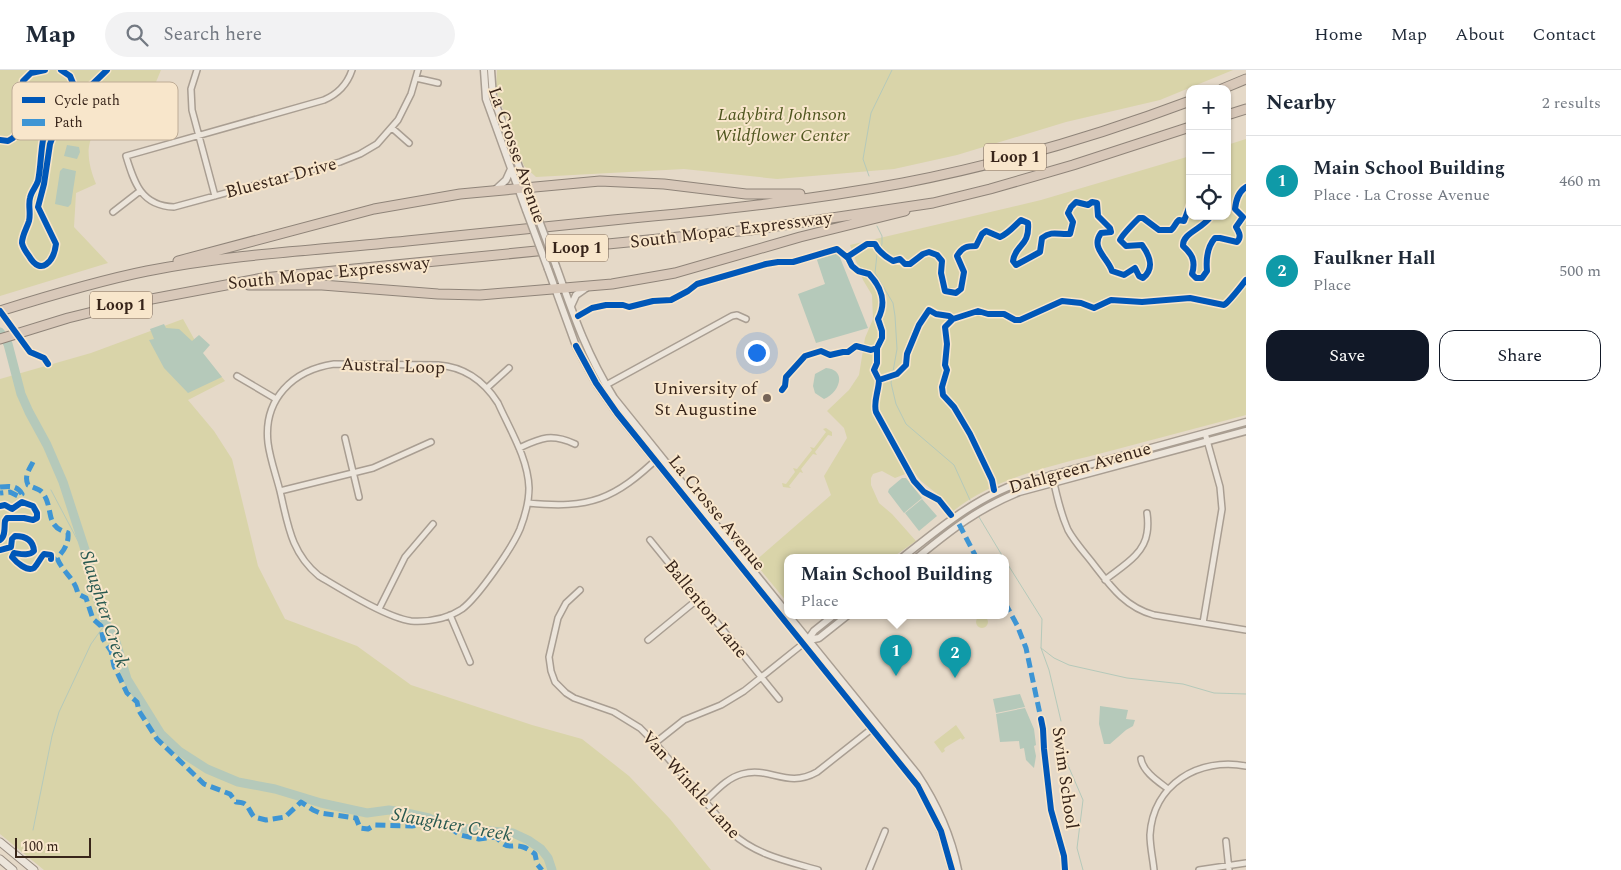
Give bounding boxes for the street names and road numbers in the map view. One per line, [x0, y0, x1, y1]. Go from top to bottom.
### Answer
street label: La Crosse Avenue [481, 83, 553, 227]
road number: Loop 1 [984, 144, 1046, 170]
street label: Bluestar Drive [222, 150, 340, 206]
street label: South Mopac Expressway [628, 204, 835, 256]
road number: Loop 1 [546, 234, 608, 262]
street label: South Mopac Expressway [226, 249, 433, 297]
road number: Loop 1 [90, 292, 152, 318]
street label: Austral Loop [340, 351, 446, 381]
street label: Dahlgreen Avenue [1006, 435, 1154, 501]
street label: La Crosse Avenue [662, 449, 772, 577]
street label: Ballenton Lane [658, 554, 754, 664]
street label: Van Winkle Lane [635, 725, 747, 845]
street label: Swim School [1044, 725, 1086, 831]

